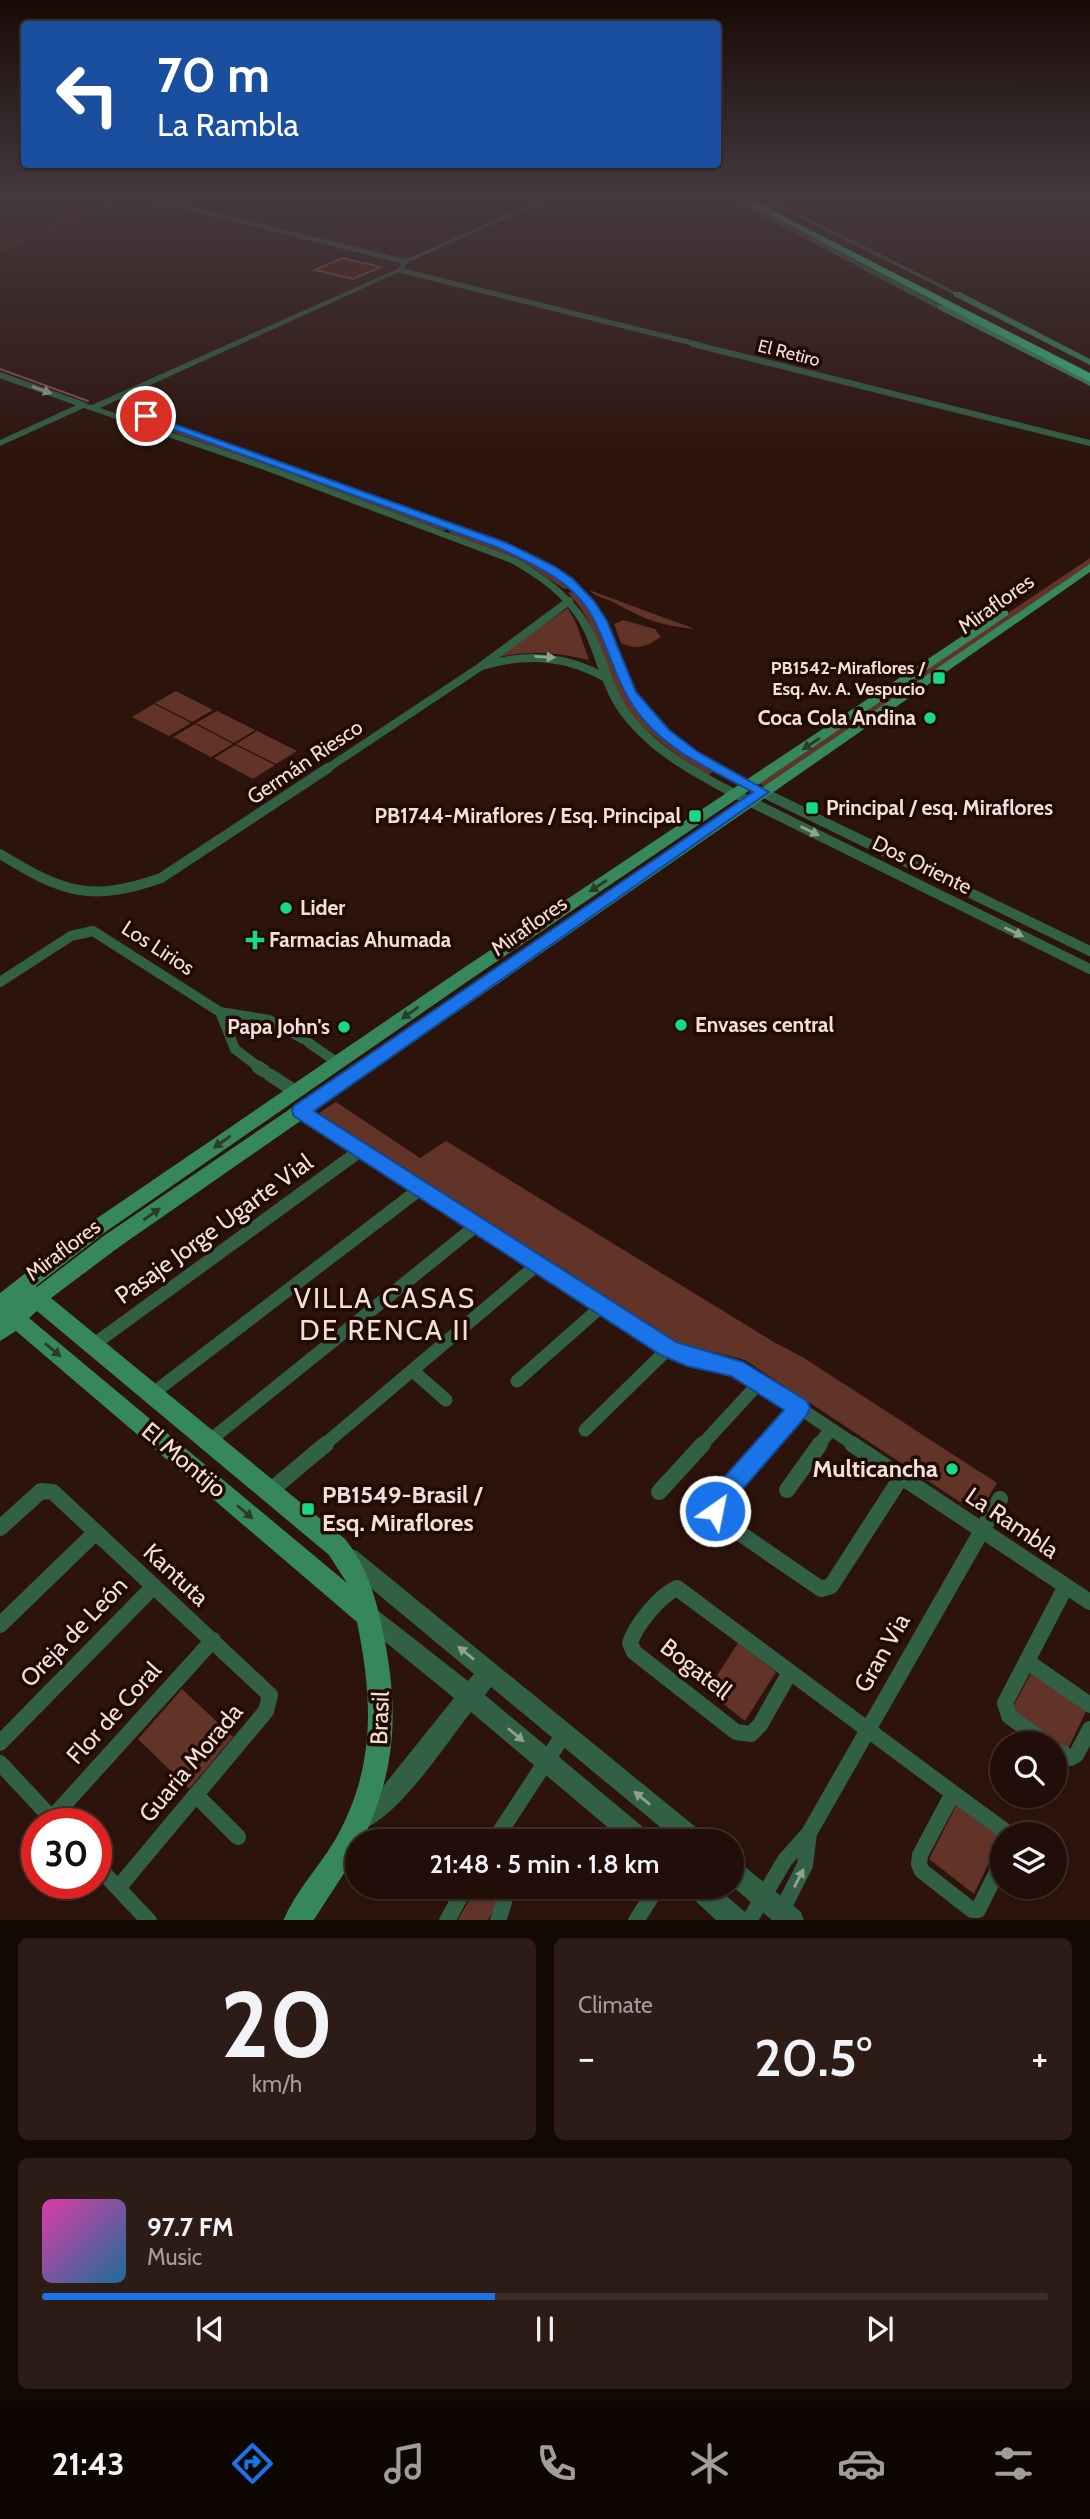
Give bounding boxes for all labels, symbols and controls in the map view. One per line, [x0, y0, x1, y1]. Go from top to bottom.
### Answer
text: 70 m [157, 45, 270, 104]
icon: left [42, 49, 133, 140]
text: La Rambla [157, 105, 299, 144]
street label: El Retiro [756, 335, 822, 371]
one-way arrow [31, 385, 52, 396]
pin [116, 386, 176, 446]
icon: arrive [127, 397, 165, 435]
street label: Miraflores [953, 568, 1039, 639]
one-way arrow [534, 652, 556, 663]
place label: PB1542-Miraflores / Esq. Av. A. Vespucio [771, 657, 926, 700]
marker: PB1542-Miraflores / Esq. Av. A. Vespucio [931, 670, 947, 686]
place label: Coca Cola Andina [758, 705, 917, 730]
marker: Coca Cola Andina [922, 710, 938, 726]
street label: Germán Riesco [242, 714, 367, 809]
one-way arrow [802, 737, 820, 751]
place label: Principal / esq. Miraflores [826, 795, 1053, 820]
marker: Principal / esq. Miraflores [804, 800, 820, 816]
place label: PB1744-Miraflores / Esq. Principal [375, 803, 681, 828]
marker: PB1744-Miraflores / Esq. Principal [687, 808, 703, 824]
one-way arrow [800, 826, 820, 837]
street label: Dos Oriente [869, 830, 976, 899]
one-way arrow [589, 879, 607, 893]
street label: Miraflores [486, 890, 572, 961]
place label: Lider [300, 895, 345, 920]
marker: Lider [278, 900, 294, 916]
street label: Los Lirios [117, 915, 200, 980]
one-way arrow [1004, 926, 1024, 938]
place label: Farmacias Ahumada [269, 927, 452, 952]
marker: Farmacias Ahumada [247, 932, 263, 948]
one-way arrow [400, 1007, 420, 1020]
place label: Envases central [695, 1012, 834, 1037]
place label: Papa John's [227, 1014, 330, 1039]
marker: Envases central [673, 1017, 689, 1033]
marker: Papa John's [336, 1019, 352, 1035]
one-way arrow [213, 1135, 231, 1149]
street label: Pasaje Jorge Ugarte Vial [109, 1147, 318, 1310]
one-way arrow [142, 1208, 161, 1221]
street label: Miraflores [20, 1213, 105, 1286]
district label: VILLA CASAS DE RENCA II [294, 1281, 476, 1347]
one-way arrow [43, 1342, 61, 1357]
street label: El Montijo [136, 1416, 233, 1503]
place label: Multicancha [813, 1454, 938, 1483]
marker: Multicancha [944, 1461, 960, 1477]
position arrow [678, 1474, 752, 1548]
place label: PB1549-Brasil / Esq. Miraflores [322, 1480, 484, 1537]
street label: La Rambla [960, 1481, 1065, 1565]
marker: PB1549-Brasil / Esq. Miraflores [300, 1501, 316, 1517]
one-way arrow [237, 1504, 254, 1519]
street label: Kantuta [138, 1537, 215, 1612]
street label: Oreja de León [14, 1571, 133, 1693]
street label: Gran Via [847, 1608, 916, 1697]
street label: Bogatell [655, 1632, 738, 1706]
one-way arrow [458, 1646, 476, 1661]
street label: Flor de Coral [60, 1655, 167, 1770]
street label: Brasil [364, 1690, 395, 1745]
street label: Guaria Morada [133, 1697, 249, 1828]
one-way arrow [507, 1727, 525, 1743]
map controls [990, 1731, 1067, 1899]
button: search [990, 1731, 1067, 1808]
one-way arrow [634, 1790, 652, 1805]
speed limit sign: 30 [21, 1808, 112, 1899]
button: layers [990, 1822, 1067, 1899]
text: 21:48 · 5 min · 1.8 km [430, 1848, 659, 1880]
one-way arrow [793, 1868, 805, 1888]
text: 20 [221, 1969, 333, 2080]
text: Climate [578, 1991, 653, 2019]
text: 20.5° [754, 2026, 872, 2089]
text: − [578, 2034, 595, 2081]
text: + [1031, 2034, 1048, 2081]
text: km/h [252, 2070, 302, 2098]
text: 97.7 FM [147, 2211, 234, 2243]
text: Music [147, 2243, 202, 2271]
icon: previous [191, 2310, 229, 2348]
icon: pause [526, 2310, 564, 2348]
icon: next [861, 2310, 899, 2348]
icon: directions [228, 2439, 277, 2488]
icon: music [380, 2439, 429, 2488]
icon: phone [532, 2439, 581, 2488]
icon: climate [685, 2439, 734, 2488]
icon: car [837, 2439, 886, 2488]
icon: filters [989, 2439, 1038, 2488]
text: 21:43 [52, 2444, 125, 2483]

